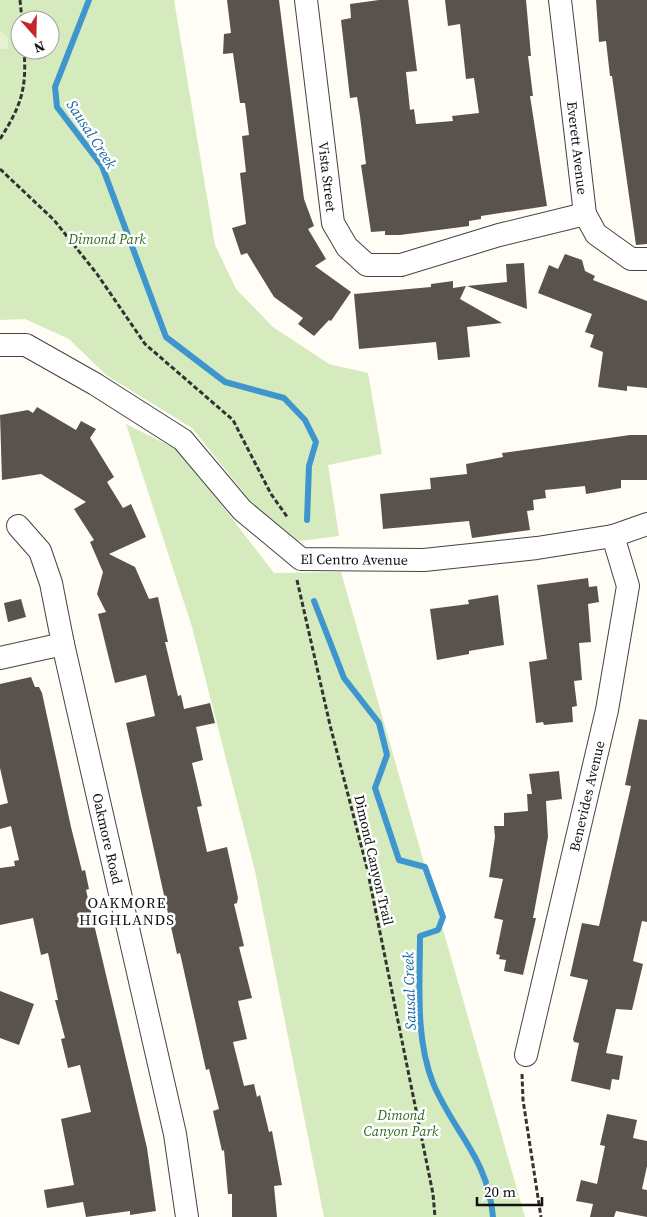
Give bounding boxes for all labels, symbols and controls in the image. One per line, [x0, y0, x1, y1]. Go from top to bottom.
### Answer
north arrow [10, 10, 60, 60]
text: N [31, 36, 48, 58]
water label: Sausal Creek [62, 95, 123, 173]
street label: Everett Avenue [562, 100, 593, 196]
street label: Vista Street [313, 141, 342, 213]
park label: Dimond Park [67, 229, 146, 249]
street label: El Centro Avenue [300, 549, 408, 570]
street label: Benevides Avenue [564, 739, 609, 853]
street label: Oakmore Road [87, 791, 128, 886]
street label: Dimond Canyon Trail [349, 793, 399, 927]
district label: OAKMORE HIGHLANDS [79, 892, 175, 930]
water label: Sausal Creek [397, 951, 421, 1030]
park label: Dimond Canyon Park [364, 1105, 439, 1141]
scale bar [477, 1174, 542, 1206]
text: 20 m [484, 1181, 516, 1202]

